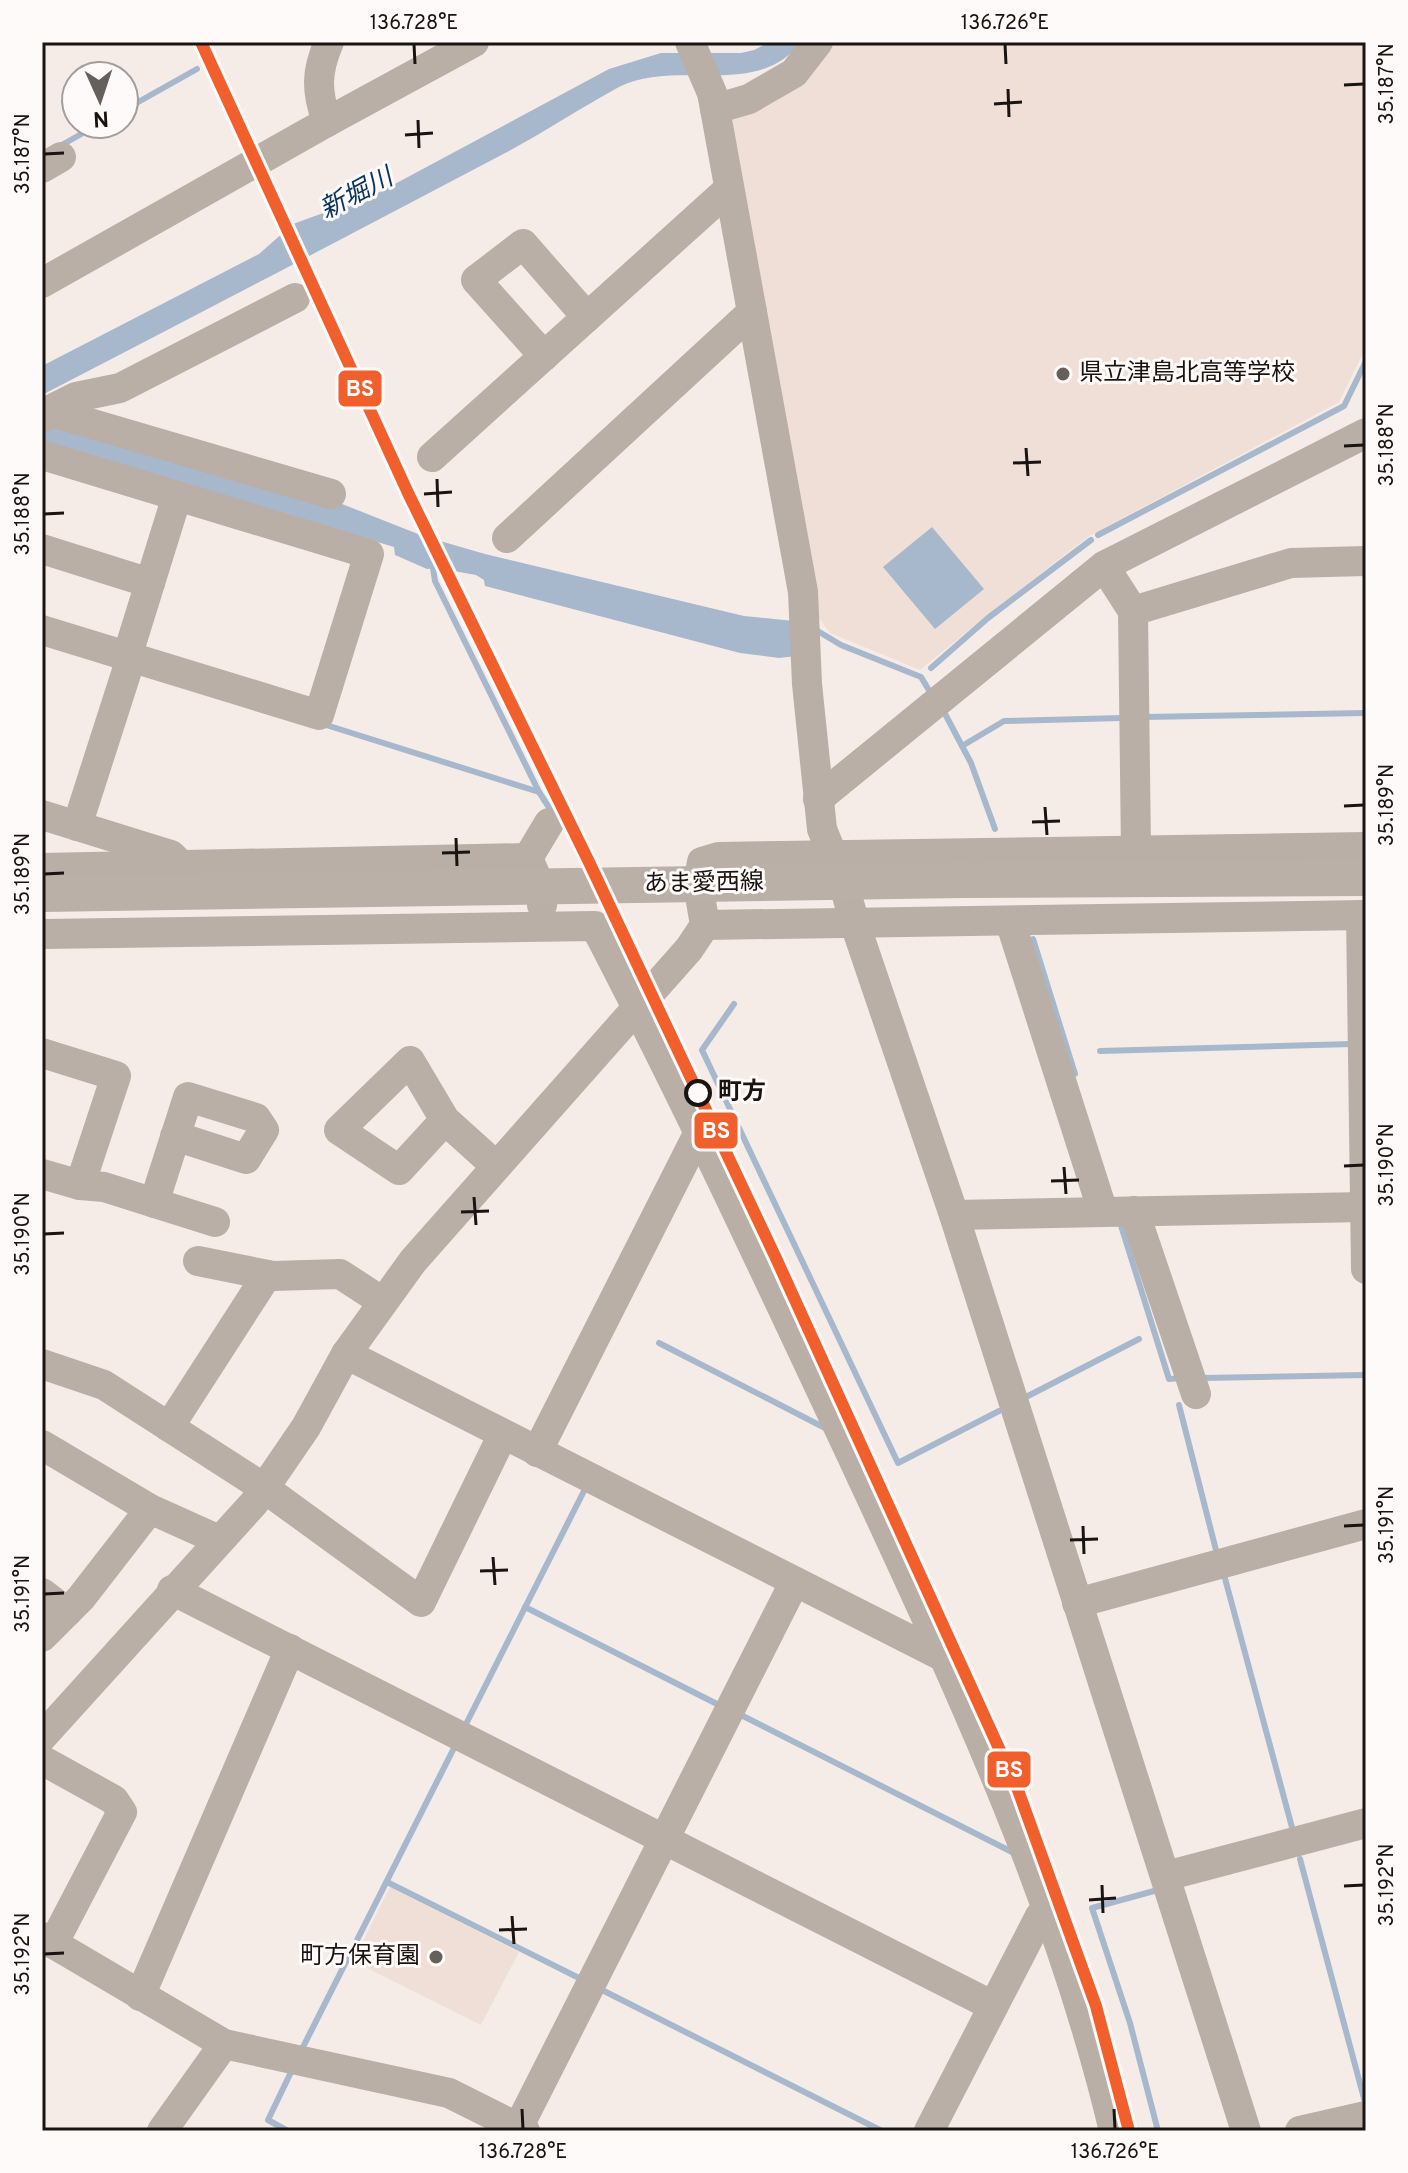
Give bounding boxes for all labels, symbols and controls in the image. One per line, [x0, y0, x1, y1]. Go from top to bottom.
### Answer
text: 136.728°E [370, 11, 458, 37]
text: 136.726°E [961, 11, 1049, 37]
text: 35.187°N [1375, 43, 1401, 125]
north arrow [60, 60, 140, 140]
text: N [92, 104, 110, 131]
text: 35.187°N [11, 113, 37, 195]
water label: 新堀川 [315, 161, 402, 228]
place label: 県立津島北高等学校 [1079, 359, 1295, 389]
marker: 県立津島北高等学校 [1054, 365, 1072, 383]
line badge: BS [337, 369, 383, 408]
text: BS [346, 377, 374, 404]
text: 35.188°N [1375, 403, 1401, 487]
text: 35.188°N [11, 472, 37, 556]
text: 35.189°N [1375, 764, 1401, 846]
text: 35.189°N [11, 833, 37, 915]
street label: あま愛西線 [644, 868, 764, 900]
place label: 町方 [718, 1078, 766, 1108]
marker: 町方 [685, 1080, 711, 1106]
line badge: BS [693, 1111, 739, 1150]
text: BS [702, 1119, 730, 1146]
text: 35.190°N [1375, 1123, 1401, 1207]
text: 35.190°N [11, 1192, 37, 1276]
text: 35.191°N [1375, 1486, 1401, 1564]
text: 35.191°N [11, 1555, 37, 1633]
line badge: BS [986, 1750, 1032, 1789]
text: BS [995, 1758, 1023, 1785]
text: 35.192°N [1375, 1844, 1401, 1926]
text: 35.192°N [11, 1913, 37, 1995]
place label: 町方保育園 [300, 1942, 420, 1972]
marker: 町方保育園 [427, 1948, 445, 1966]
text: 136.728°E [479, 2140, 567, 2166]
text: 136.726°E [1071, 2140, 1159, 2166]

